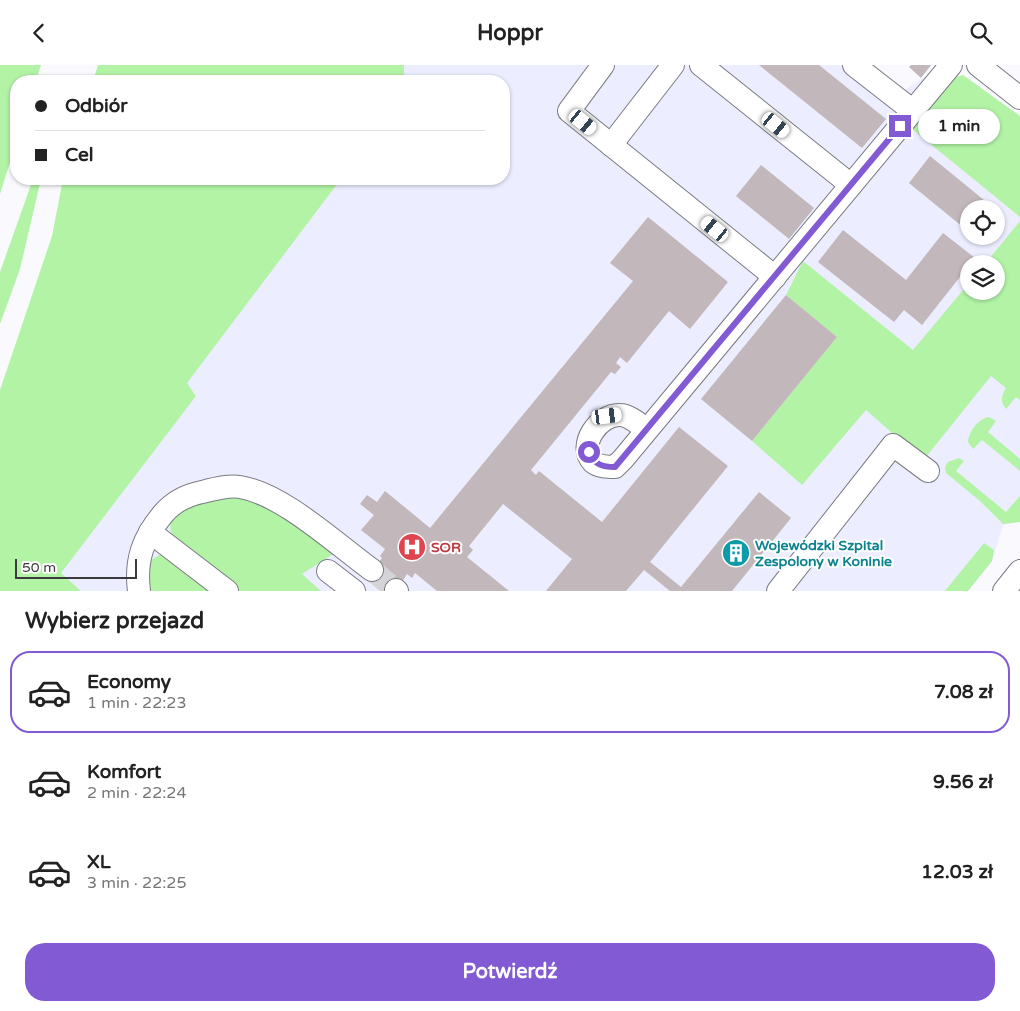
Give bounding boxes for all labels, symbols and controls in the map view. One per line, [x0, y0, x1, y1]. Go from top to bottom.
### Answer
icon: back [25, 19, 53, 47]
icon: search [967, 19, 995, 47]
text: Hoppr [477, 20, 543, 46]
text: Odbiór [65, 95, 128, 117]
car [566, 107, 599, 137]
callout: 1 min [918, 109, 1000, 143]
car [759, 110, 792, 140]
route end [889, 115, 911, 137]
text: 1 min [938, 116, 980, 136]
text: Cel [65, 144, 93, 166]
map controls [960, 200, 1005, 300]
button: locate [960, 200, 1005, 245]
car [698, 214, 731, 244]
button: layers [960, 255, 1005, 300]
car [591, 407, 622, 425]
route start [578, 441, 600, 463]
hospital icon: SOR [397, 532, 427, 562]
place label: Wojewódzki Szpital Zespolony w Koninie [755, 537, 892, 570]
building icon: Wojewódzki Szpital Zespolony w Koninie [721, 538, 751, 568]
place label: SOR [431, 539, 461, 556]
scale bar [15, 556, 138, 579]
text: 50 m [22, 559, 56, 576]
text: Wybierz przejazd [25, 608, 204, 634]
icon: car [27, 670, 72, 715]
text: Economy [87, 671, 171, 693]
text: 7.08 zł [934, 681, 993, 703]
text: 1 min · 22:23 [87, 693, 186, 713]
icon: car [27, 760, 72, 805]
text: Komfort [87, 761, 161, 783]
text: 9.56 zł [933, 771, 993, 793]
text: 2 min · 22:24 [87, 783, 186, 803]
icon: car [27, 850, 72, 895]
text: XL [87, 851, 111, 873]
text: 12.03 zł [921, 861, 993, 883]
text: 3 min · 22:25 [87, 873, 186, 893]
button: Potwierdź [25, 943, 995, 1001]

